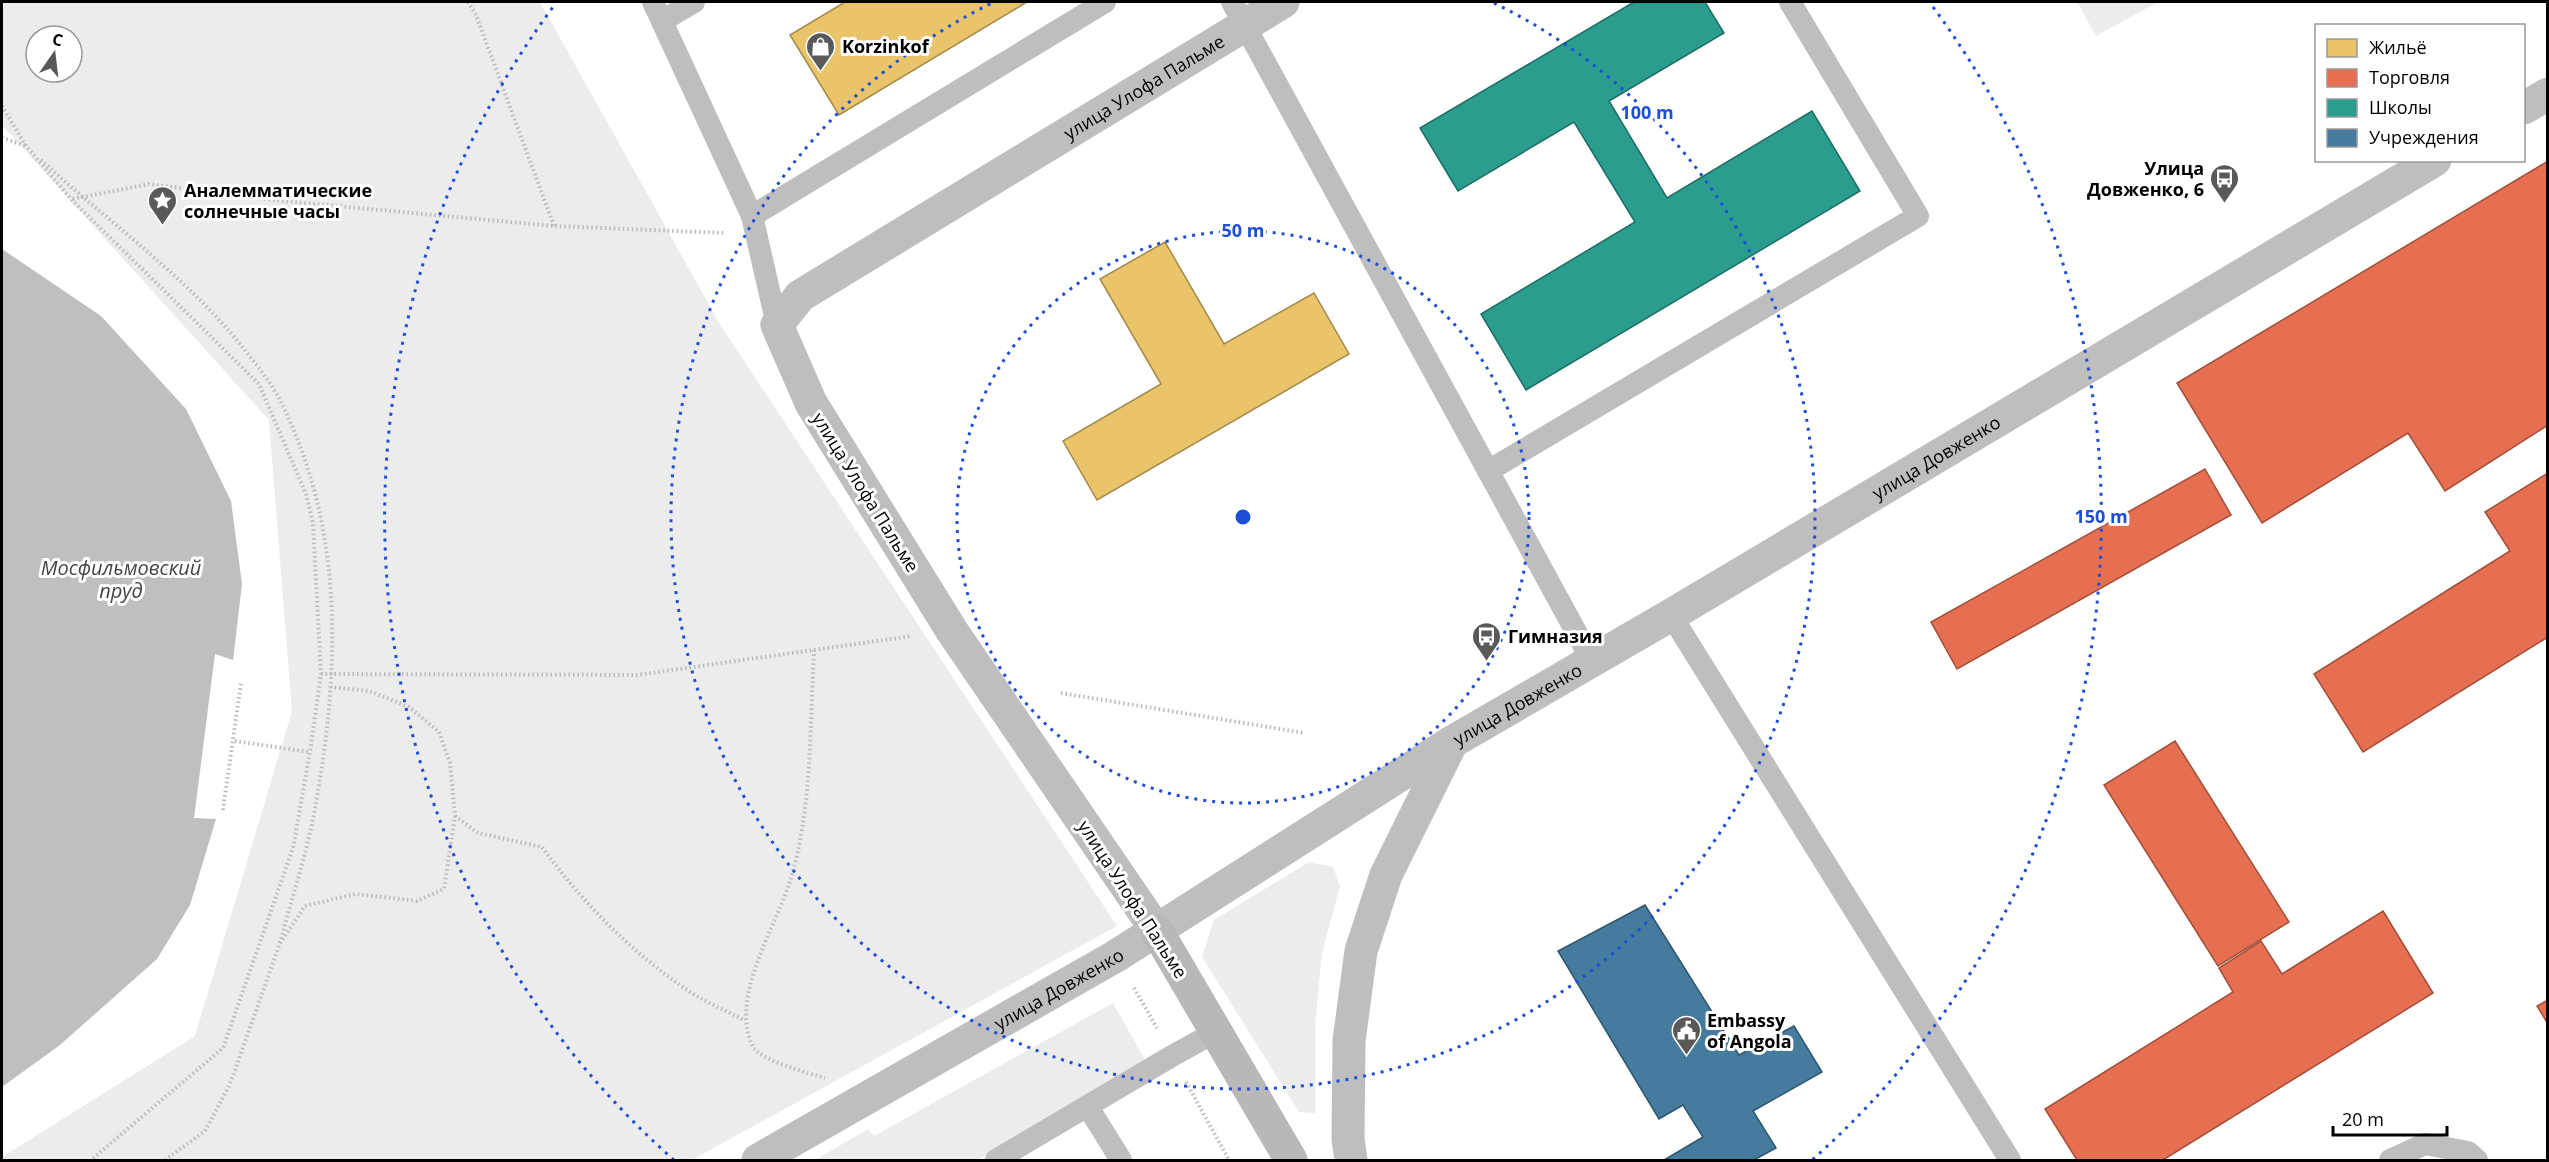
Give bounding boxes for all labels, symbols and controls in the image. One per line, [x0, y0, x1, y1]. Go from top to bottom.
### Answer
north arrow [24, 24, 84, 84]
legend [2315, 24, 2525, 162]
text: С [50, 28, 65, 51]
street label: улица Улофа Пальме [1059, 29, 1229, 145]
shop icon: Korzinkof [805, 30, 837, 72]
place label: Korzinkof [842, 34, 930, 58]
text: Жильё [2369, 35, 2427, 59]
text: Торговля [2369, 65, 2450, 89]
text: Школы [2369, 95, 2432, 119]
text: 100 m [1620, 100, 1674, 124]
text: Учреждения [2369, 125, 2479, 149]
place label: Улица Довженко, 6 [2087, 156, 2204, 201]
bus stop icon: Улица Довженко, 6 [2209, 162, 2241, 204]
place label: Аналемматические солнечные часы [184, 178, 372, 223]
place icon: Аналемматические солнечные часы [147, 184, 179, 226]
text: 50 m [1222, 218, 1264, 242]
street label: улица Улофа Пальме [807, 408, 925, 576]
street label: улица Довженко [1868, 410, 2004, 505]
text: 150 m [2074, 504, 2128, 528]
centre of rings [1233, 507, 1253, 527]
water label: Мосфильмовский пруд [41, 554, 202, 604]
bus stop icon: Гимназия [1471, 620, 1503, 662]
place label: Гимназия [1508, 624, 1603, 648]
street label: улица Довженко [1449, 657, 1586, 751]
street label: улица Улофа Пальме [1073, 815, 1193, 983]
street label: улица Довженко [990, 942, 1128, 1035]
place label: Embassy of Angola [1707, 1008, 1792, 1053]
public building icon: Embassy of Angola [1670, 1014, 1702, 1056]
scale bar [2333, 1099, 2447, 1137]
text: 20 m [2342, 1107, 2384, 1131]

